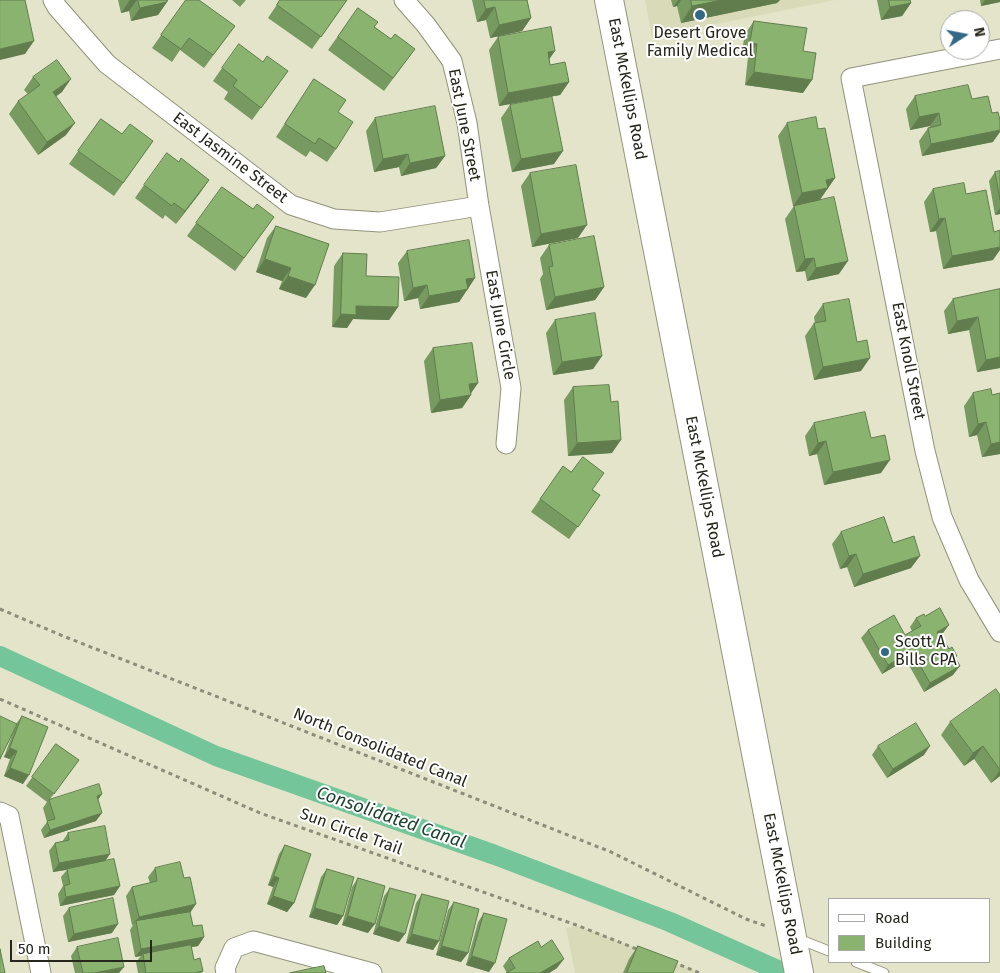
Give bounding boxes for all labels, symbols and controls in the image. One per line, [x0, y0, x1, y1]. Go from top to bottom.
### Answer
marker: Desert Grove Family Medical [693, 8, 707, 22]
north arrow [940, 10, 990, 60]
street label: East McKellips Road [604, 16, 650, 162]
place label: Desert Grove Family Medical [647, 24, 753, 62]
text: N [970, 26, 988, 38]
street label: East June Street [444, 67, 484, 183]
street label: East Jasmine Street [169, 108, 291, 208]
street label: East June Circle [481, 269, 519, 381]
street label: East Knoll Street [887, 300, 929, 422]
street label: East McKellips Road [681, 414, 727, 560]
place label: Scott A Bills CPA [895, 633, 957, 671]
marker: Scott A Bills CPA [879, 646, 891, 658]
street label: North Consolidated Canal [290, 704, 470, 792]
water label: Consolidated Canal [314, 782, 468, 854]
street label: Sun Circle Trail [297, 805, 405, 859]
street label: East McKellips Road [759, 811, 805, 957]
legend [828, 898, 990, 963]
text: Road [875, 909, 910, 927]
scale bar [12, 930, 155, 962]
text: Building [875, 934, 931, 952]
text: 50 m [18, 940, 51, 958]

